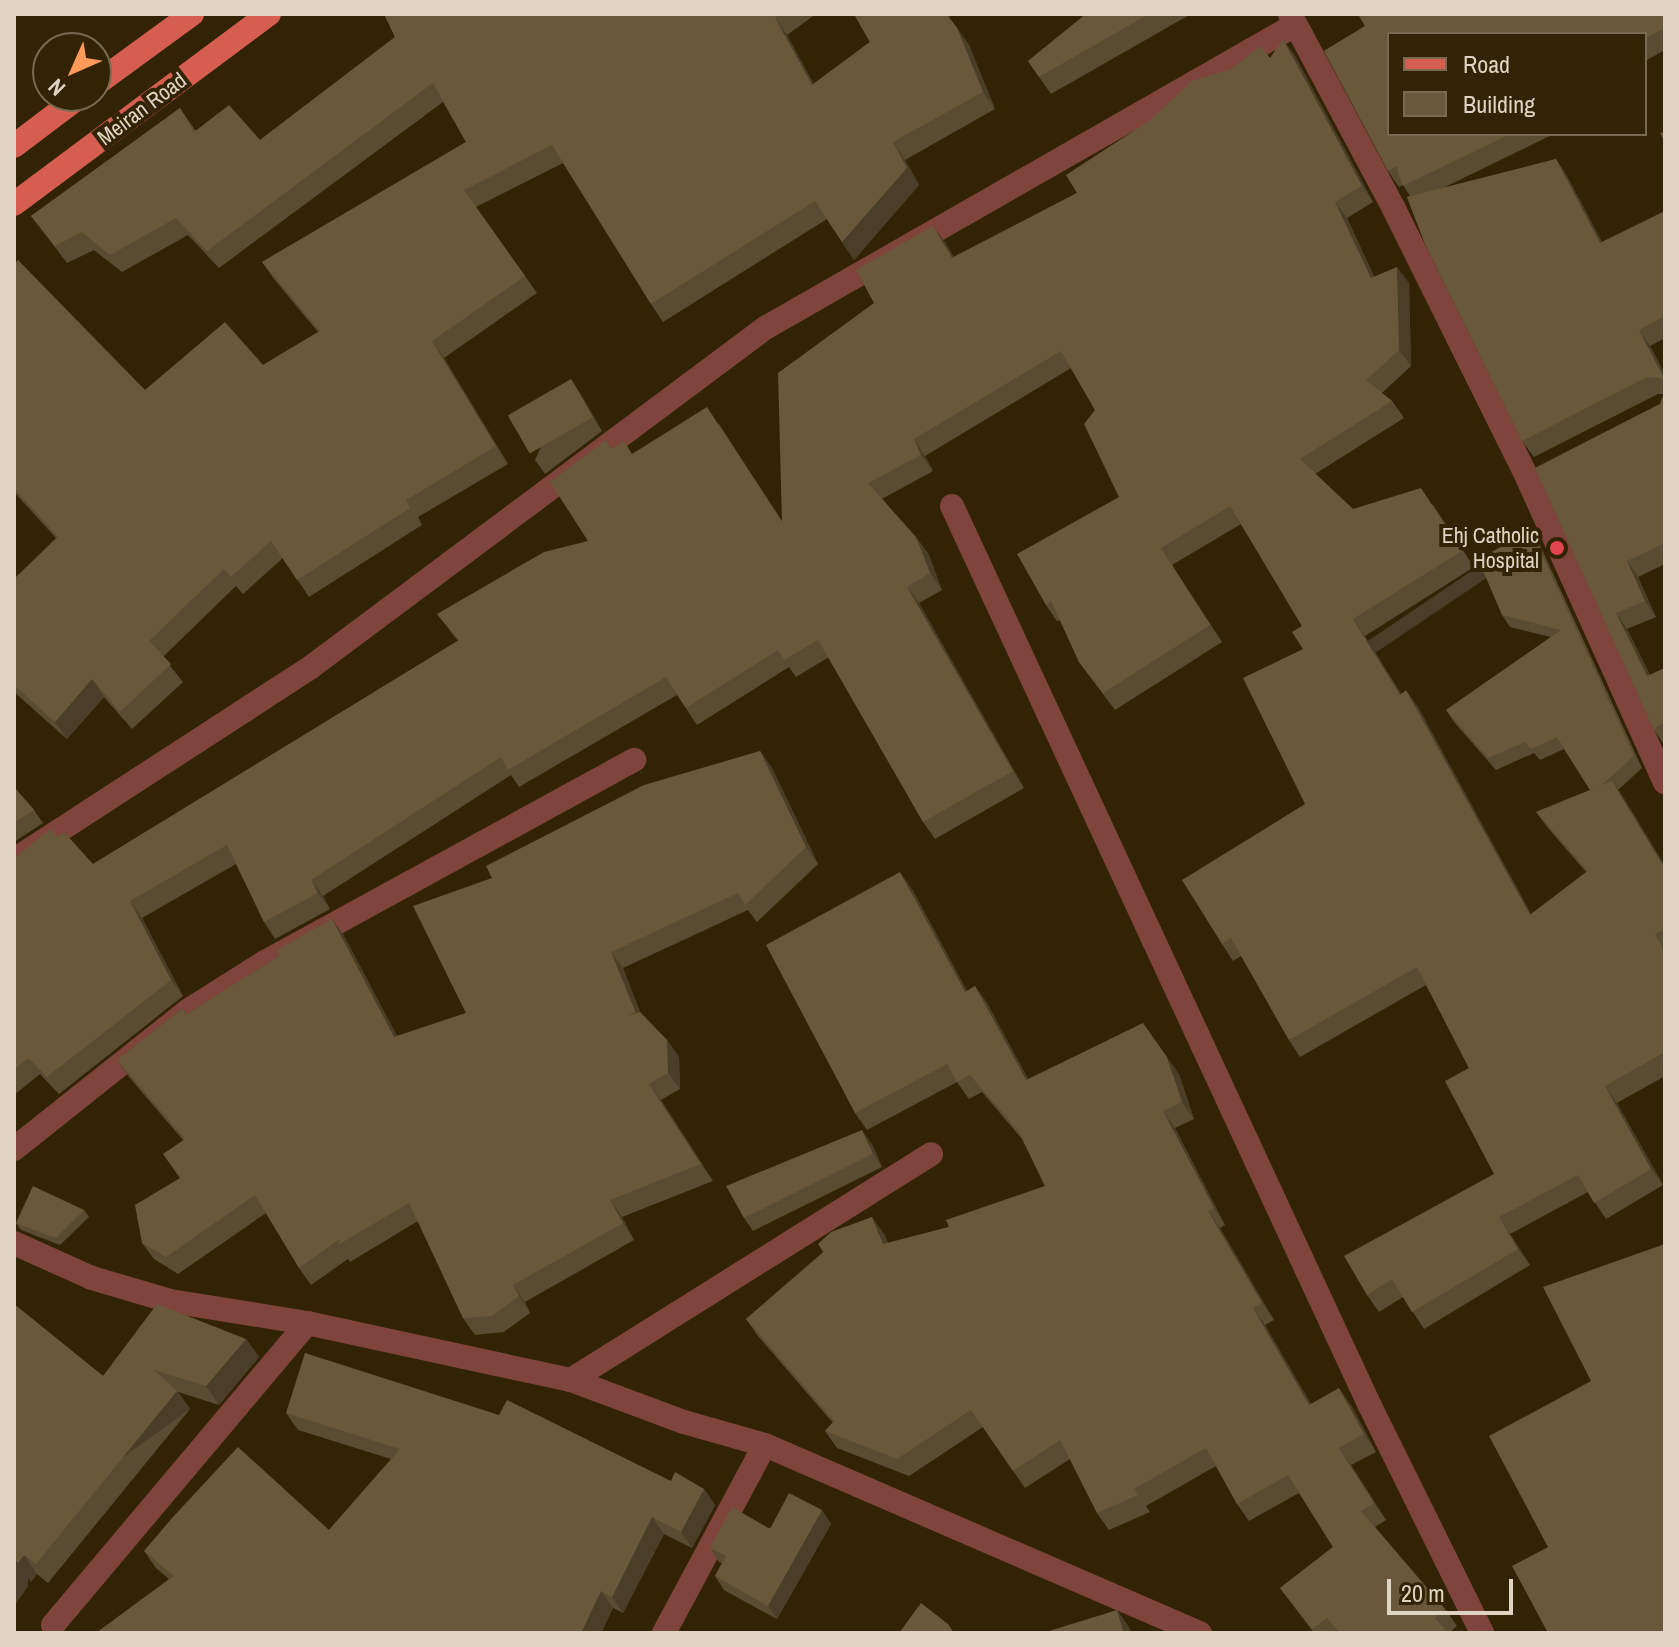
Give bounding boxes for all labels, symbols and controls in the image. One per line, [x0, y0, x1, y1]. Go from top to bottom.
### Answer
north arrow [32, 32, 112, 112]
legend [1387, 32, 1647, 136]
text: Road [1463, 48, 1510, 80]
street label: Meiran Road [92, 67, 192, 151]
text: N [41, 72, 72, 103]
text: Building [1463, 88, 1535, 120]
place label: Ehj Catholic Hospital [1442, 522, 1539, 574]
marker: Ehj Catholic Hospital [1546, 537, 1568, 559]
scale bar [1391, 1563, 1517, 1613]
text: 20 m [1401, 1577, 1445, 1609]

